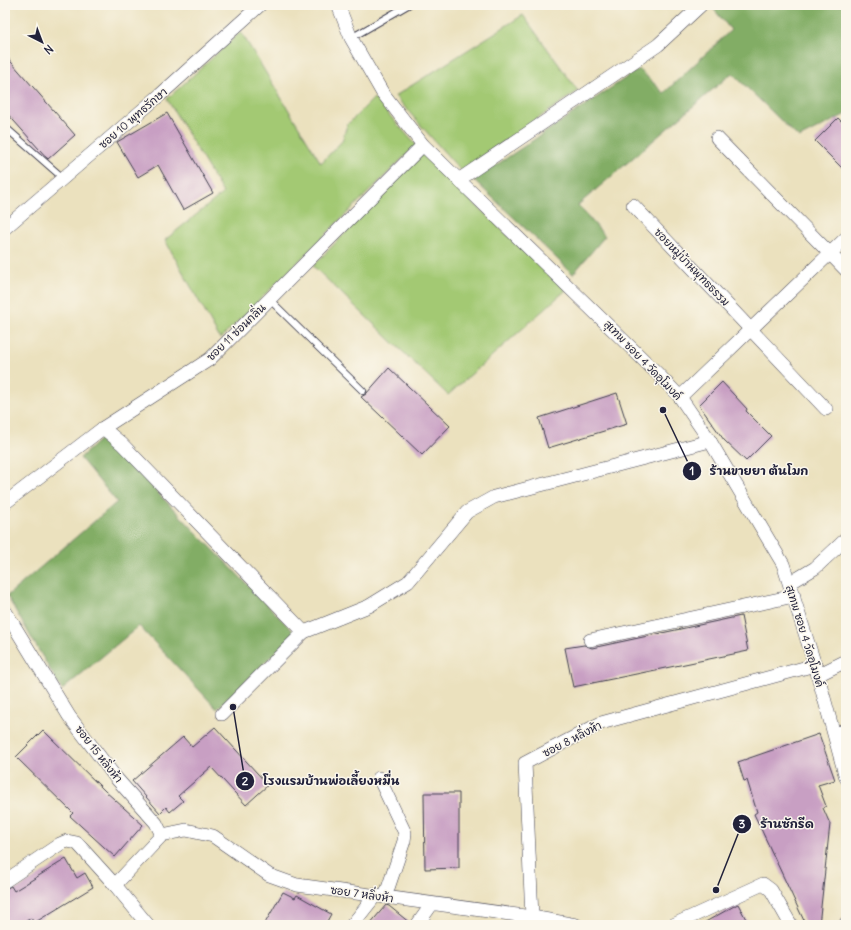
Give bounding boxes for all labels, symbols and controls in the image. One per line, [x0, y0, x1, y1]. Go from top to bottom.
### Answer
north arrow [22, 22, 62, 62]
text: N [41, 42, 56, 57]
street label: ซอย 10 พุทธรักษา [96, 84, 171, 153]
street label: ซอยหมู่บ้านพุทธธรรม [650, 225, 733, 310]
street label: ซอย 11 ซ่อนกลิ่น [201, 298, 268, 364]
street label: สุเทพ ซอย 4 วัดอุโมงค์ [600, 316, 686, 404]
callout: ร้านขายยา ต้นโมก [682, 459, 816, 483]
text: 1 [690, 463, 694, 478]
text: ร้านขายยา ต้นโมก [710, 463, 808, 478]
street label: สุเทพ ซอย 4 วัดอุโมงค์ [781, 583, 828, 689]
street label: ซอย 8 หลิ่งห้า [538, 715, 604, 760]
street label: ซอย 15 หลิ่งห้า [72, 720, 129, 785]
callout: โรงแรมบ้านพ่อเลี้ยงหมื่น [235, 769, 408, 793]
text: โรงแรมบ้านพ่อเลี้ยงหมื่น [263, 770, 400, 788]
text: 2 [242, 773, 249, 788]
callout: ร้านซักรีด [732, 812, 822, 836]
text: 3 [739, 816, 746, 831]
text: ร้านซักรีด [760, 816, 814, 831]
street label: ซอย 7 หลิ่งห้า [330, 879, 395, 905]

